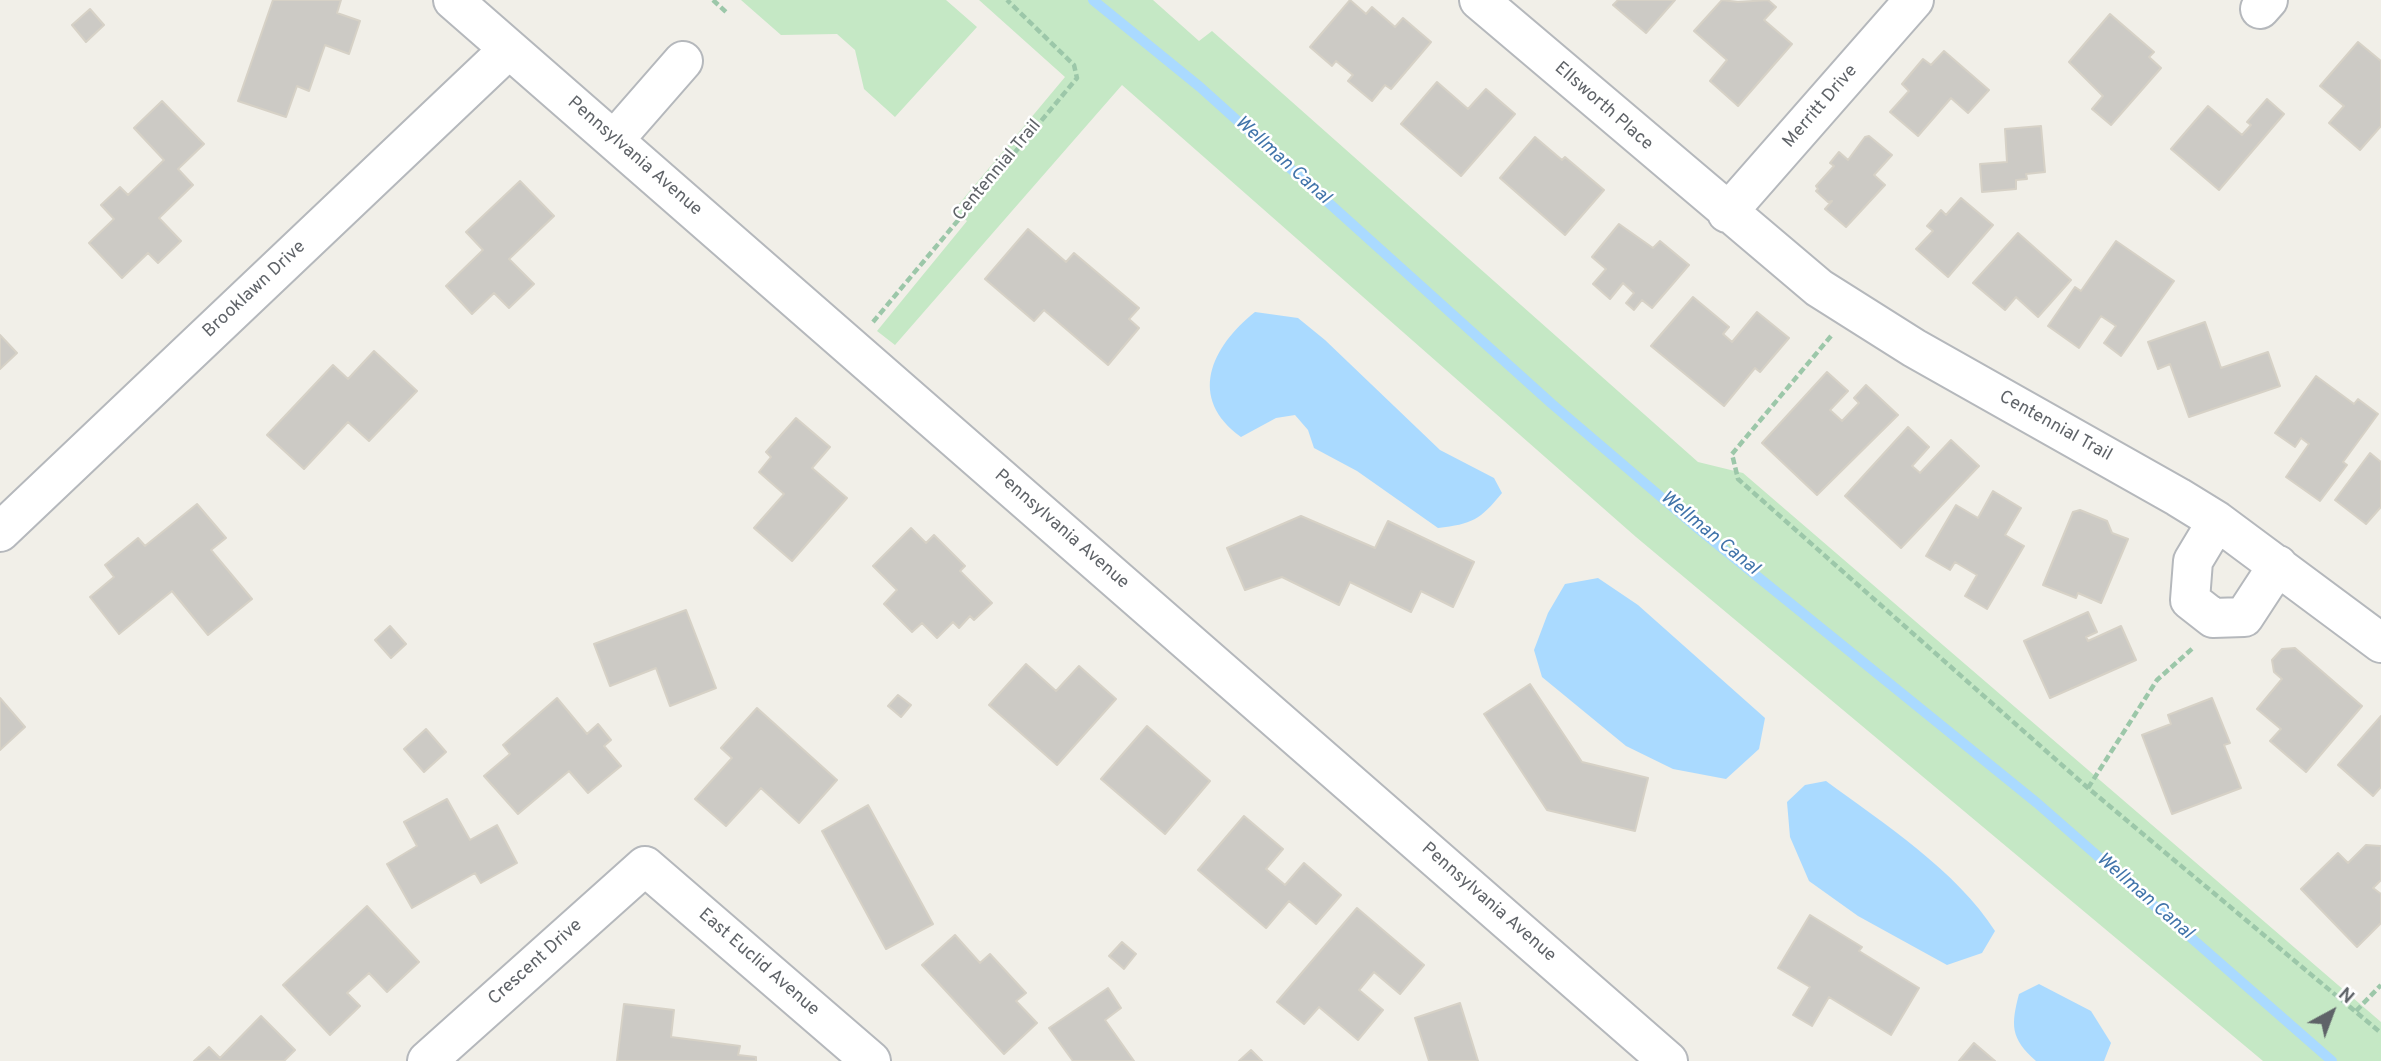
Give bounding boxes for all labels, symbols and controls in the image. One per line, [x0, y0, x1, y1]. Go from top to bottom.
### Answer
street label: Ellsworth Place [1549, 58, 1657, 156]
street label: Merritt Drive [1779, 61, 1863, 153]
street label: Pennsylvania Avenue [562, 93, 706, 221]
water label: Wellman Canal [1229, 112, 1335, 210]
street label: Centennial Trail [949, 116, 1047, 226]
street label: Brooklawn Drive [199, 237, 311, 343]
street label: Centennial Trail [1995, 387, 2115, 467]
street label: Pennsylvania Avenue [989, 466, 1133, 594]
water label: Wellman Canal [1655, 487, 1763, 581]
street label: Pennsylvania Avenue [1416, 839, 1560, 967]
water label: Wellman Canal [2091, 849, 2197, 945]
street label: East Euclid Avenue [693, 905, 823, 1021]
street label: Crescent Drive [485, 915, 587, 1011]
north arrow [2297, 977, 2367, 1047]
text: N [2333, 983, 2359, 1010]

